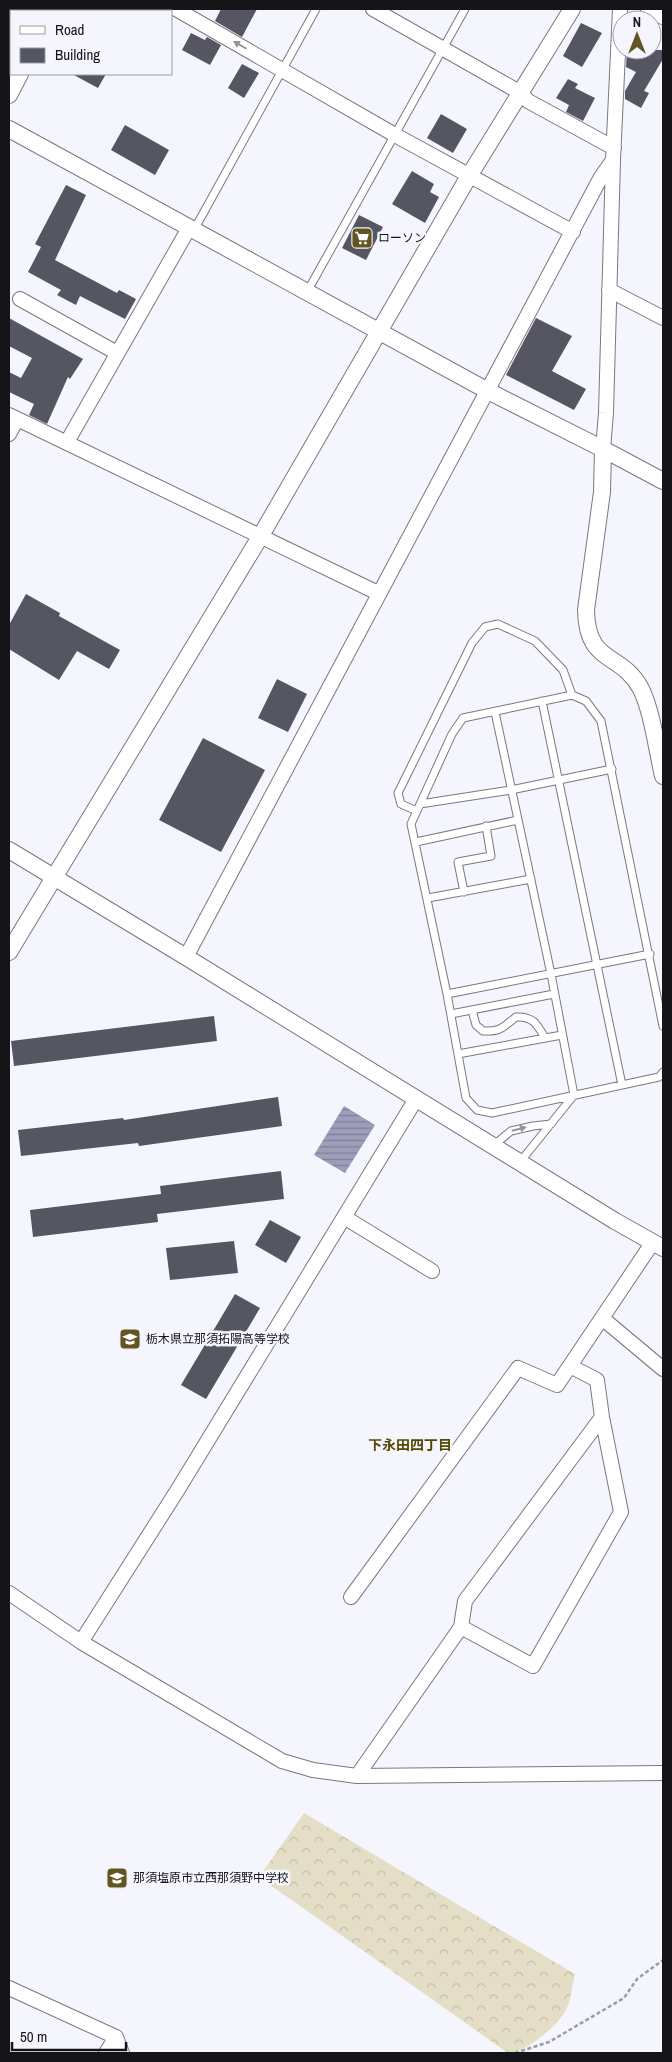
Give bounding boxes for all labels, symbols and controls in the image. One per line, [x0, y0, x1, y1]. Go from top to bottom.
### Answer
legend [10, 10, 172, 75]
north arrow [612, 10, 662, 60]
text: N [633, 13, 641, 31]
text: Road [55, 19, 84, 40]
one-way arrow [232, 41, 247, 49]
text: Building [55, 44, 100, 65]
supermarket icon: ローソン [350, 226, 374, 250]
place label: ローソン [378, 230, 426, 246]
one-way arrow [512, 1125, 527, 1133]
school or university icon: 栃木県立那須拓陽高等学校 [118, 1327, 142, 1351]
place label: 栃木県立那須拓陽高等学校 [146, 1331, 290, 1347]
district label: 下永田四丁目 [368, 1436, 452, 1454]
school or university icon: 那須塩原市立西那須野中学校 [105, 1866, 129, 1890]
place label: 那須塩原市立西那須野中学校 [133, 1870, 289, 1886]
scale bar [12, 2020, 126, 2052]
text: 50 m [20, 2026, 47, 2047]

